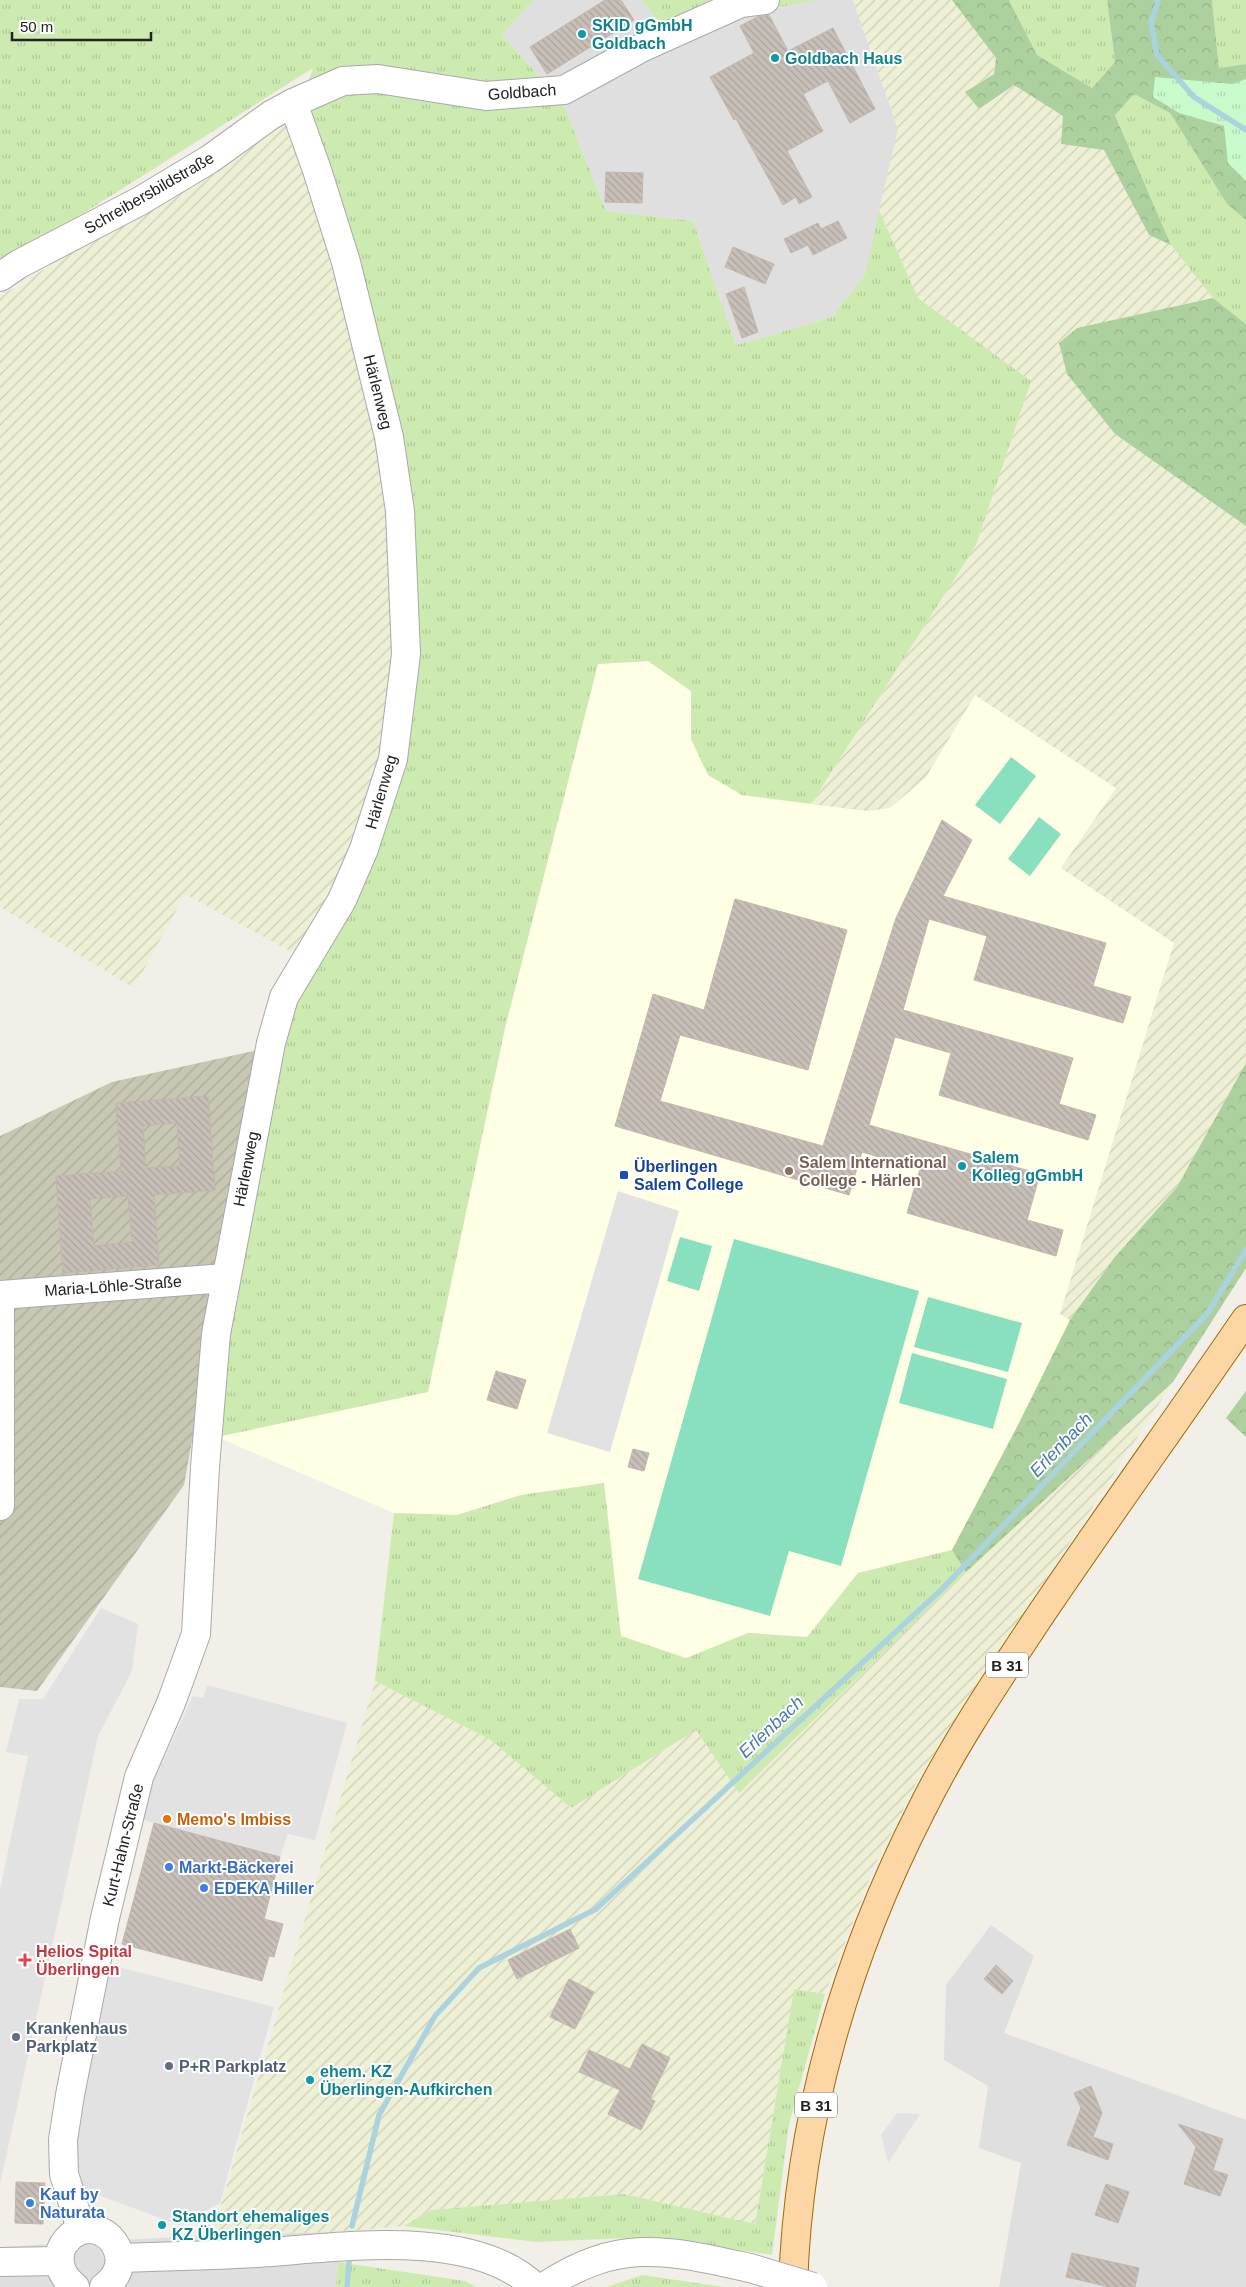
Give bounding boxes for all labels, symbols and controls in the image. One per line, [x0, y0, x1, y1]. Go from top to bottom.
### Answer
scale bar [12, 10, 151, 42]
place label: SKID gGmbH Goldbach [592, 17, 692, 52]
text: 50 m [20, 18, 53, 35]
marker: SKID gGmbH Goldbach [576, 28, 588, 40]
place label: Goldbach Haus [785, 50, 902, 67]
marker: Goldbach Haus [769, 52, 781, 64]
street label: Goldbach [487, 81, 557, 103]
street label: Schreibersbildstraße [81, 149, 217, 237]
street label: Härlenweg [361, 353, 395, 431]
street label: Härlenweg [362, 753, 400, 831]
street label: Härlenweg [230, 1130, 262, 1208]
place label: Salem Kolleg gGmbH [972, 1149, 1083, 1184]
place label: Salem International College - Härlen [799, 1154, 947, 1189]
place label: Überlingen Salem College [634, 1157, 743, 1193]
marker: Salem Kolleg gGmbH [956, 1160, 968, 1172]
marker: Salem International College - Härlen [783, 1165, 795, 1177]
marker: Überlingen Salem College [618, 1169, 630, 1181]
street label: Maria-Löhle-Straße [44, 1273, 182, 1299]
water label: Erlenbach [1026, 1409, 1096, 1481]
road number: B 31 [986, 1652, 1028, 1678]
water label: Erlenbach [735, 1692, 807, 1762]
street label: Kurt-Hahn-Straße [99, 1782, 147, 1908]
place label: Memo's Imbiss [177, 1811, 291, 1828]
marker: Memo's Imbiss [161, 1813, 173, 1825]
place label: Markt-Bäckerei [179, 1859, 294, 1876]
marker: Markt-Bäckerei [163, 1861, 175, 1873]
place label: EDEKA Hiller [214, 1880, 314, 1897]
marker: EDEKA Hiller [198, 1882, 210, 1894]
place label: Helios Spital Überlingen [36, 1943, 132, 1978]
marker: Helios Spital Überlingen [18, 1953, 32, 1967]
place label: Krankenhaus Parkplatz [26, 2020, 127, 2055]
marker: Krankenhaus Parkplatz [10, 2031, 22, 2043]
place label: P+R Parkplatz [179, 2058, 286, 2075]
marker: P+R Parkplatz [163, 2060, 175, 2072]
place label: ehem. KZ Überlingen-Aufkirchen [320, 2063, 492, 2098]
marker: ehem. KZ Überlingen-Aufkirchen [304, 2074, 316, 2086]
road number: B 31 [795, 2092, 837, 2118]
place label: Kauf by Naturata [40, 2186, 105, 2221]
marker: Kauf by Naturata [24, 2197, 36, 2209]
place label: Standort ehemaliges KZ Überlingen [172, 2208, 329, 2243]
marker: Standort ehemaliges KZ Überlingen [156, 2219, 168, 2231]

